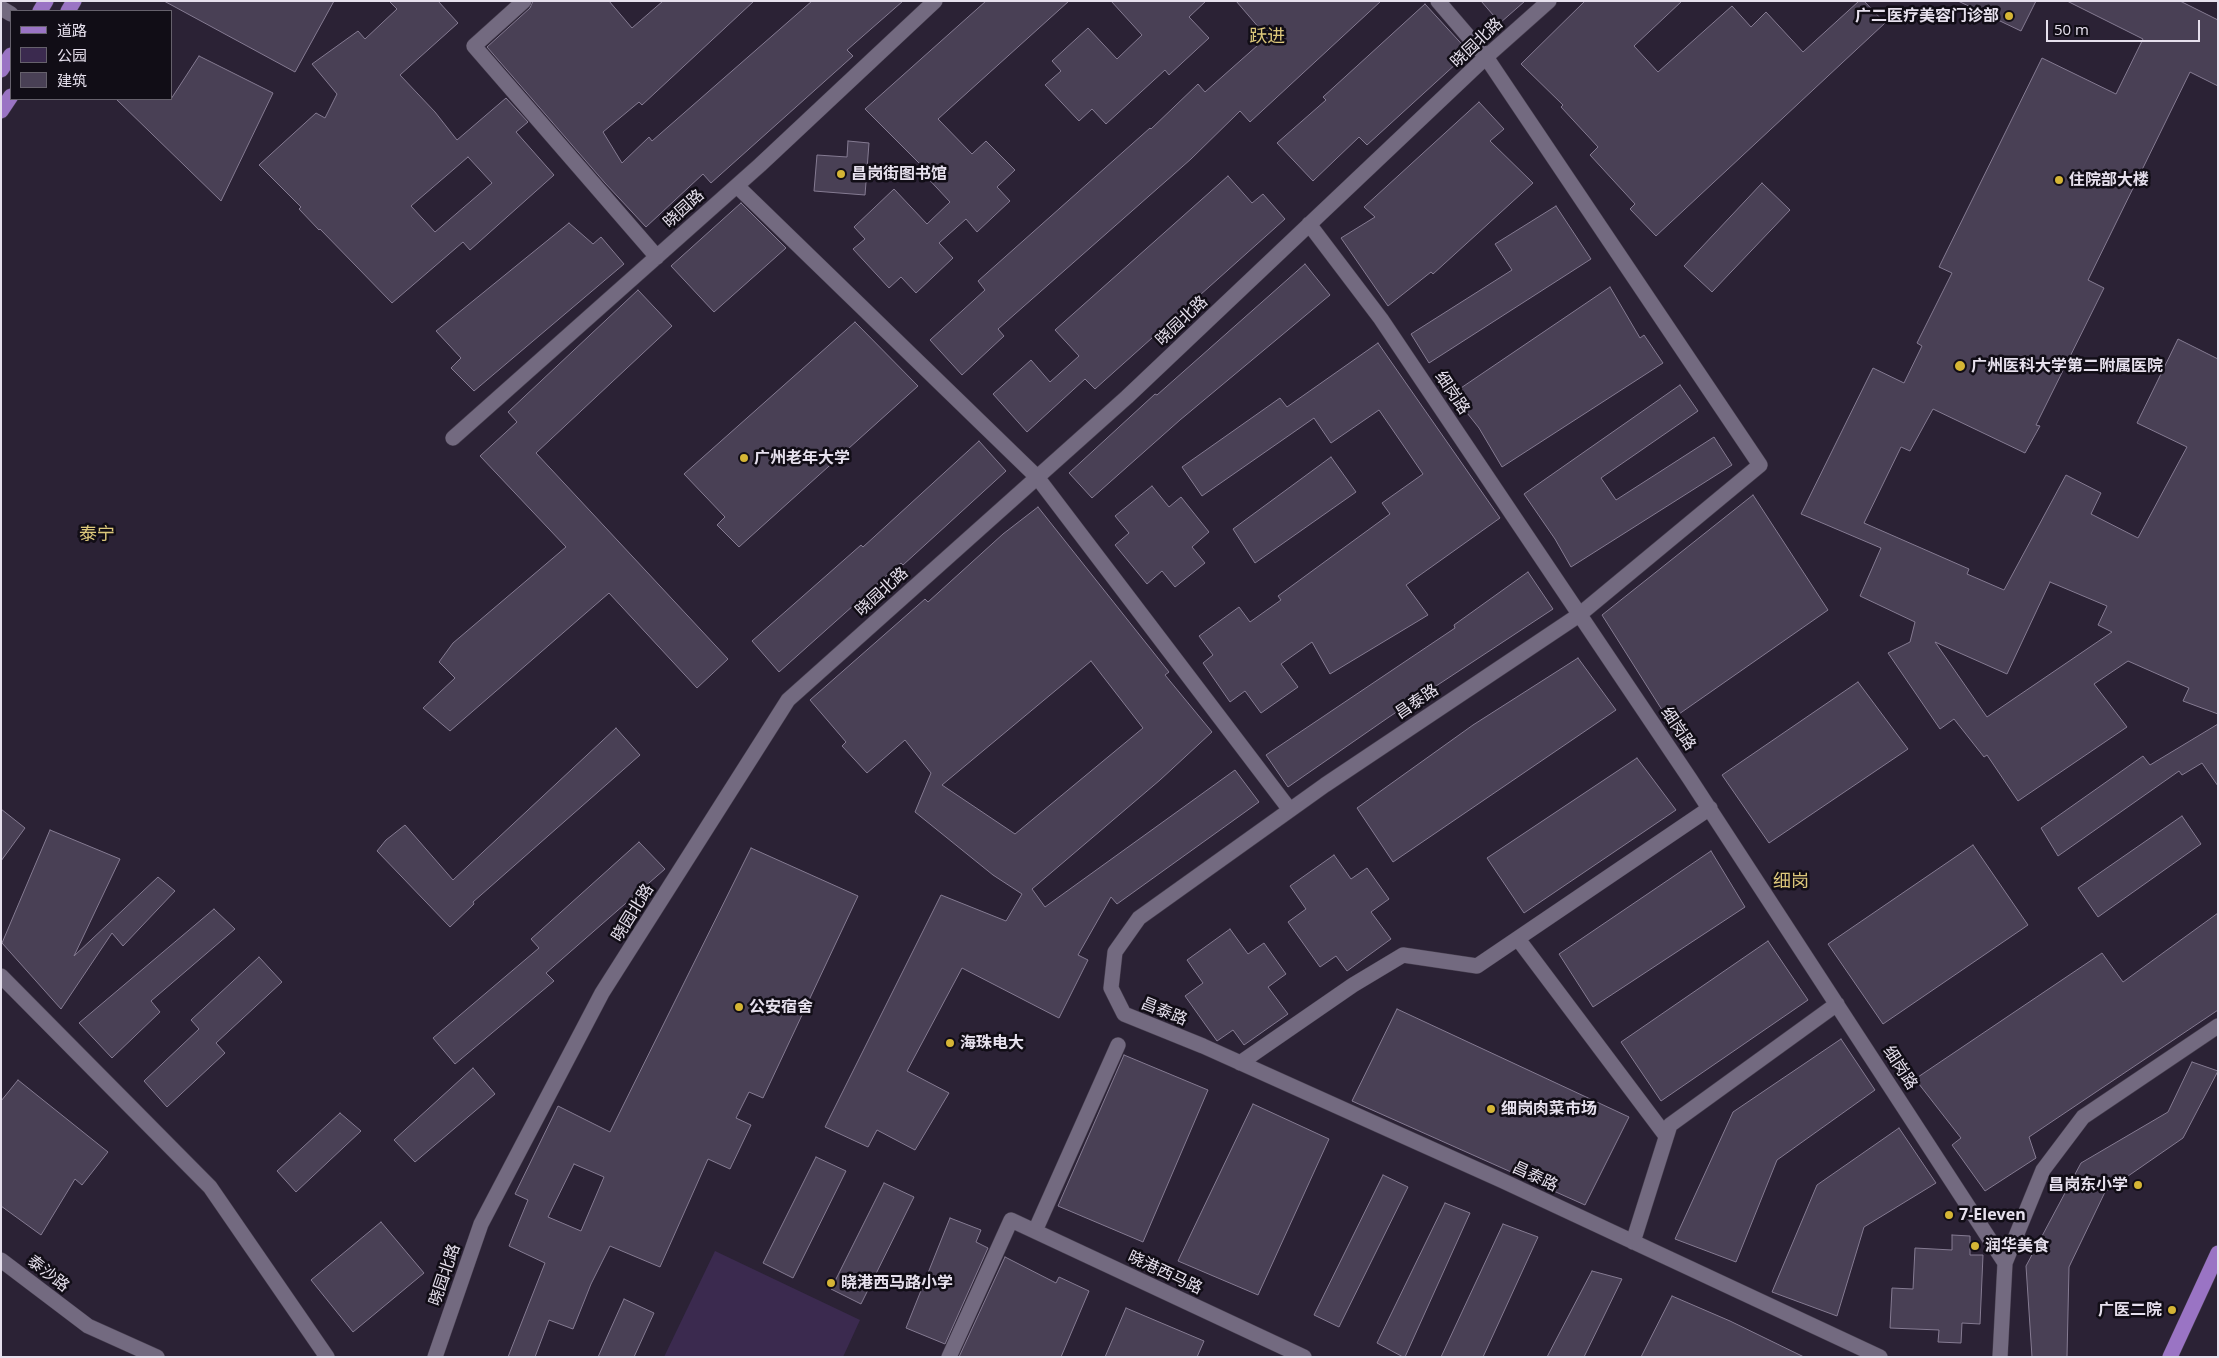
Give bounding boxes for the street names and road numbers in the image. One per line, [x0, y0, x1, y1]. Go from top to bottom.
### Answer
street label: 晓园北路 [1447, 14, 1507, 72]
street label: 晓园路 [660, 186, 708, 232]
street label: 晓园北路 [1152, 292, 1212, 350]
street label: 细岗路 [1431, 368, 1473, 418]
street label: 晓园北路 [852, 563, 912, 621]
street label: 昌泰路 [1392, 681, 1442, 723]
street label: 细岗路 [1657, 704, 1699, 754]
street label: 晓园北路 [608, 881, 658, 945]
street label: 昌泰路 [1138, 994, 1190, 1030]
street label: 细岗路 [1879, 1043, 1921, 1093]
street label: 昌泰路 [1509, 1158, 1561, 1196]
street label: 晓园北路 [426, 1242, 464, 1308]
street label: 晓港西马路 [1125, 1247, 1205, 1299]
street label: 泰沙路 [23, 1252, 73, 1296]

